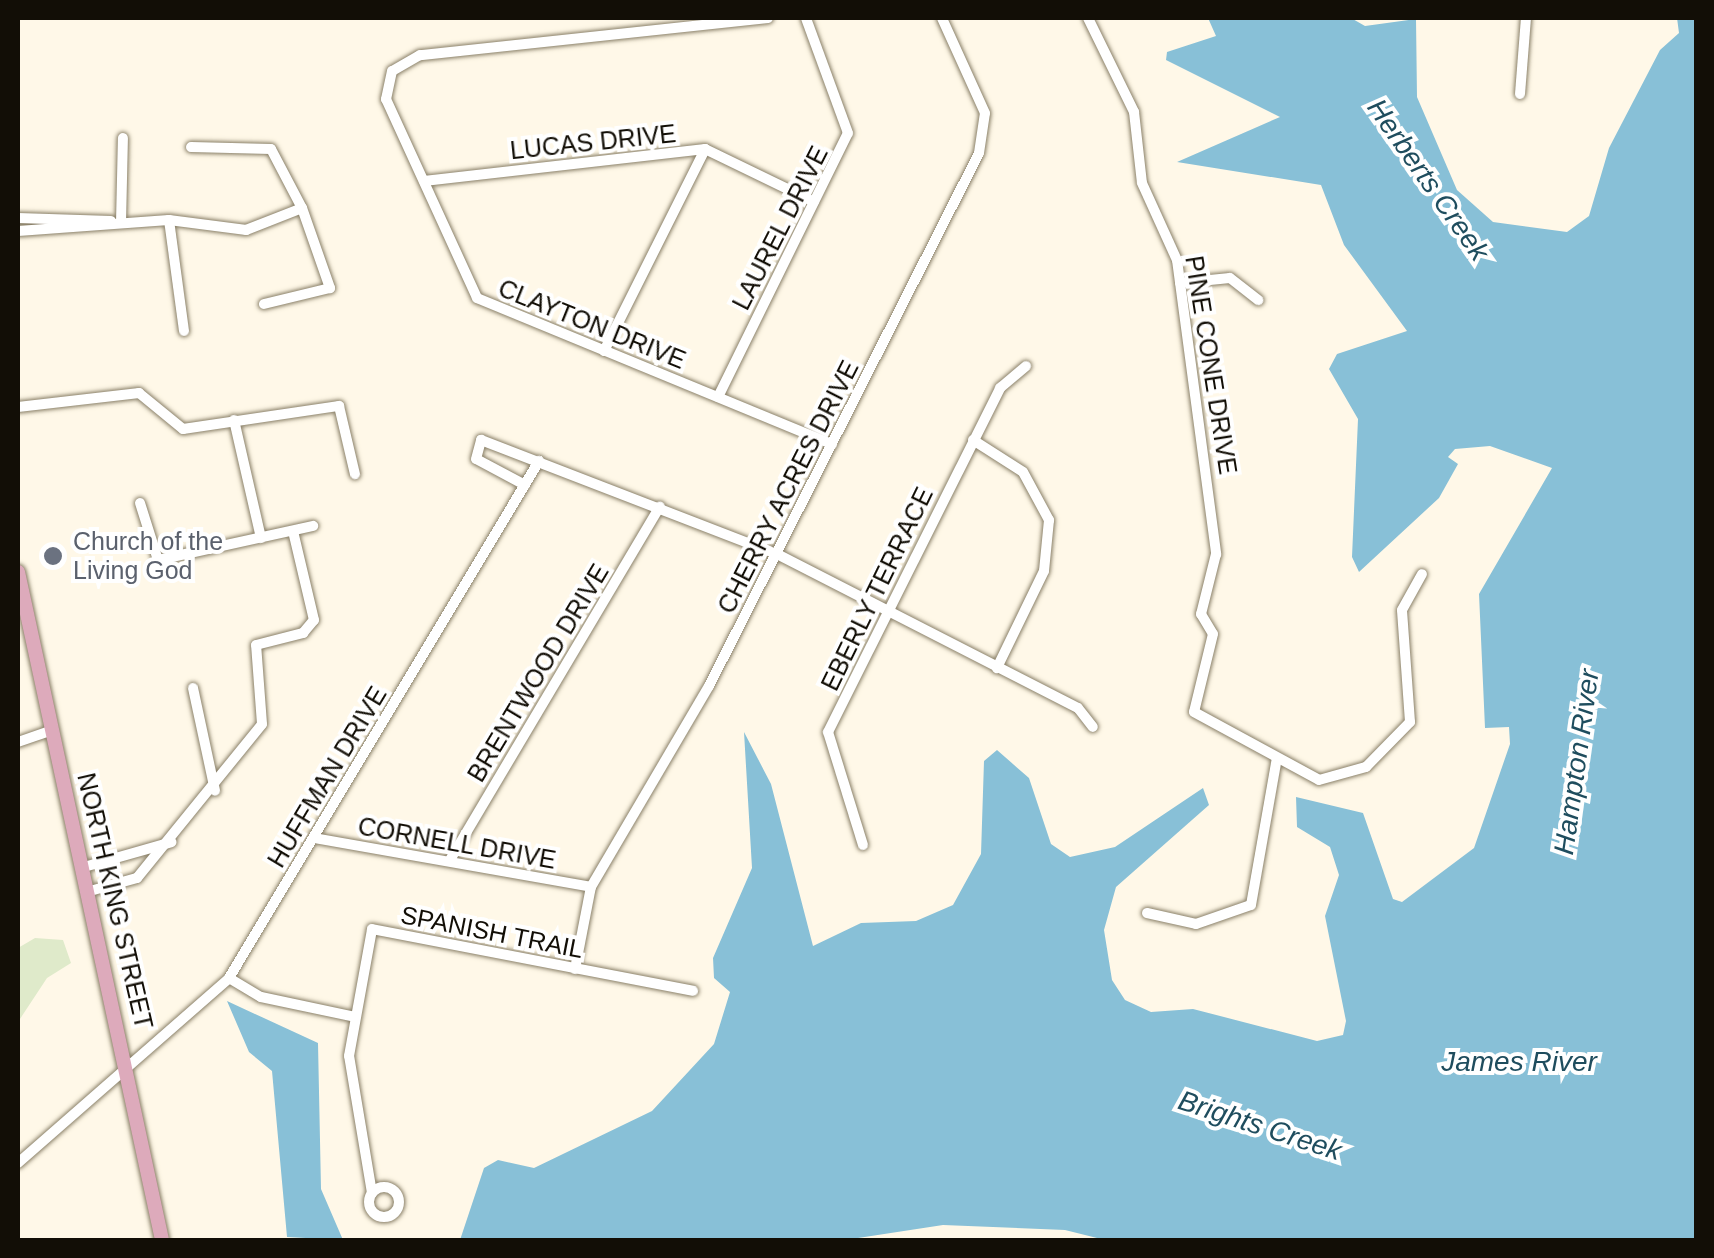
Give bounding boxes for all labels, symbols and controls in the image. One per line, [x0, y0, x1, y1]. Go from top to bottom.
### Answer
water label: Herberts Creek [1360, 93, 1496, 267]
street label: LUCAS DRIVE [509, 118, 677, 166]
street label: LAUREL DRIVE [726, 141, 834, 315]
street label: PINE CONE DRIVE [1179, 254, 1243, 476]
street label: CLAYTON DRIVE [494, 273, 690, 375]
street label: CHERRY ACRES DRIVE [711, 355, 865, 619]
street label: EBERLY TERRACE [815, 482, 939, 696]
place label: Church of the Living God [73, 527, 223, 586]
marker: Church of the Living God [42, 545, 64, 567]
street label: BRENTWOOD DRIVE [461, 559, 615, 787]
water label: Hampton River [1547, 667, 1607, 857]
street label: HUFFMAN DRIVE [261, 681, 393, 873]
street label: NORTH KING STREET [71, 770, 159, 1032]
street label: CORNELL DRIVE [355, 811, 559, 875]
street label: SPANISH TRAIL [398, 900, 586, 964]
water label: James River [1441, 1045, 1597, 1079]
water label: Brights Creek [1174, 1084, 1346, 1168]

